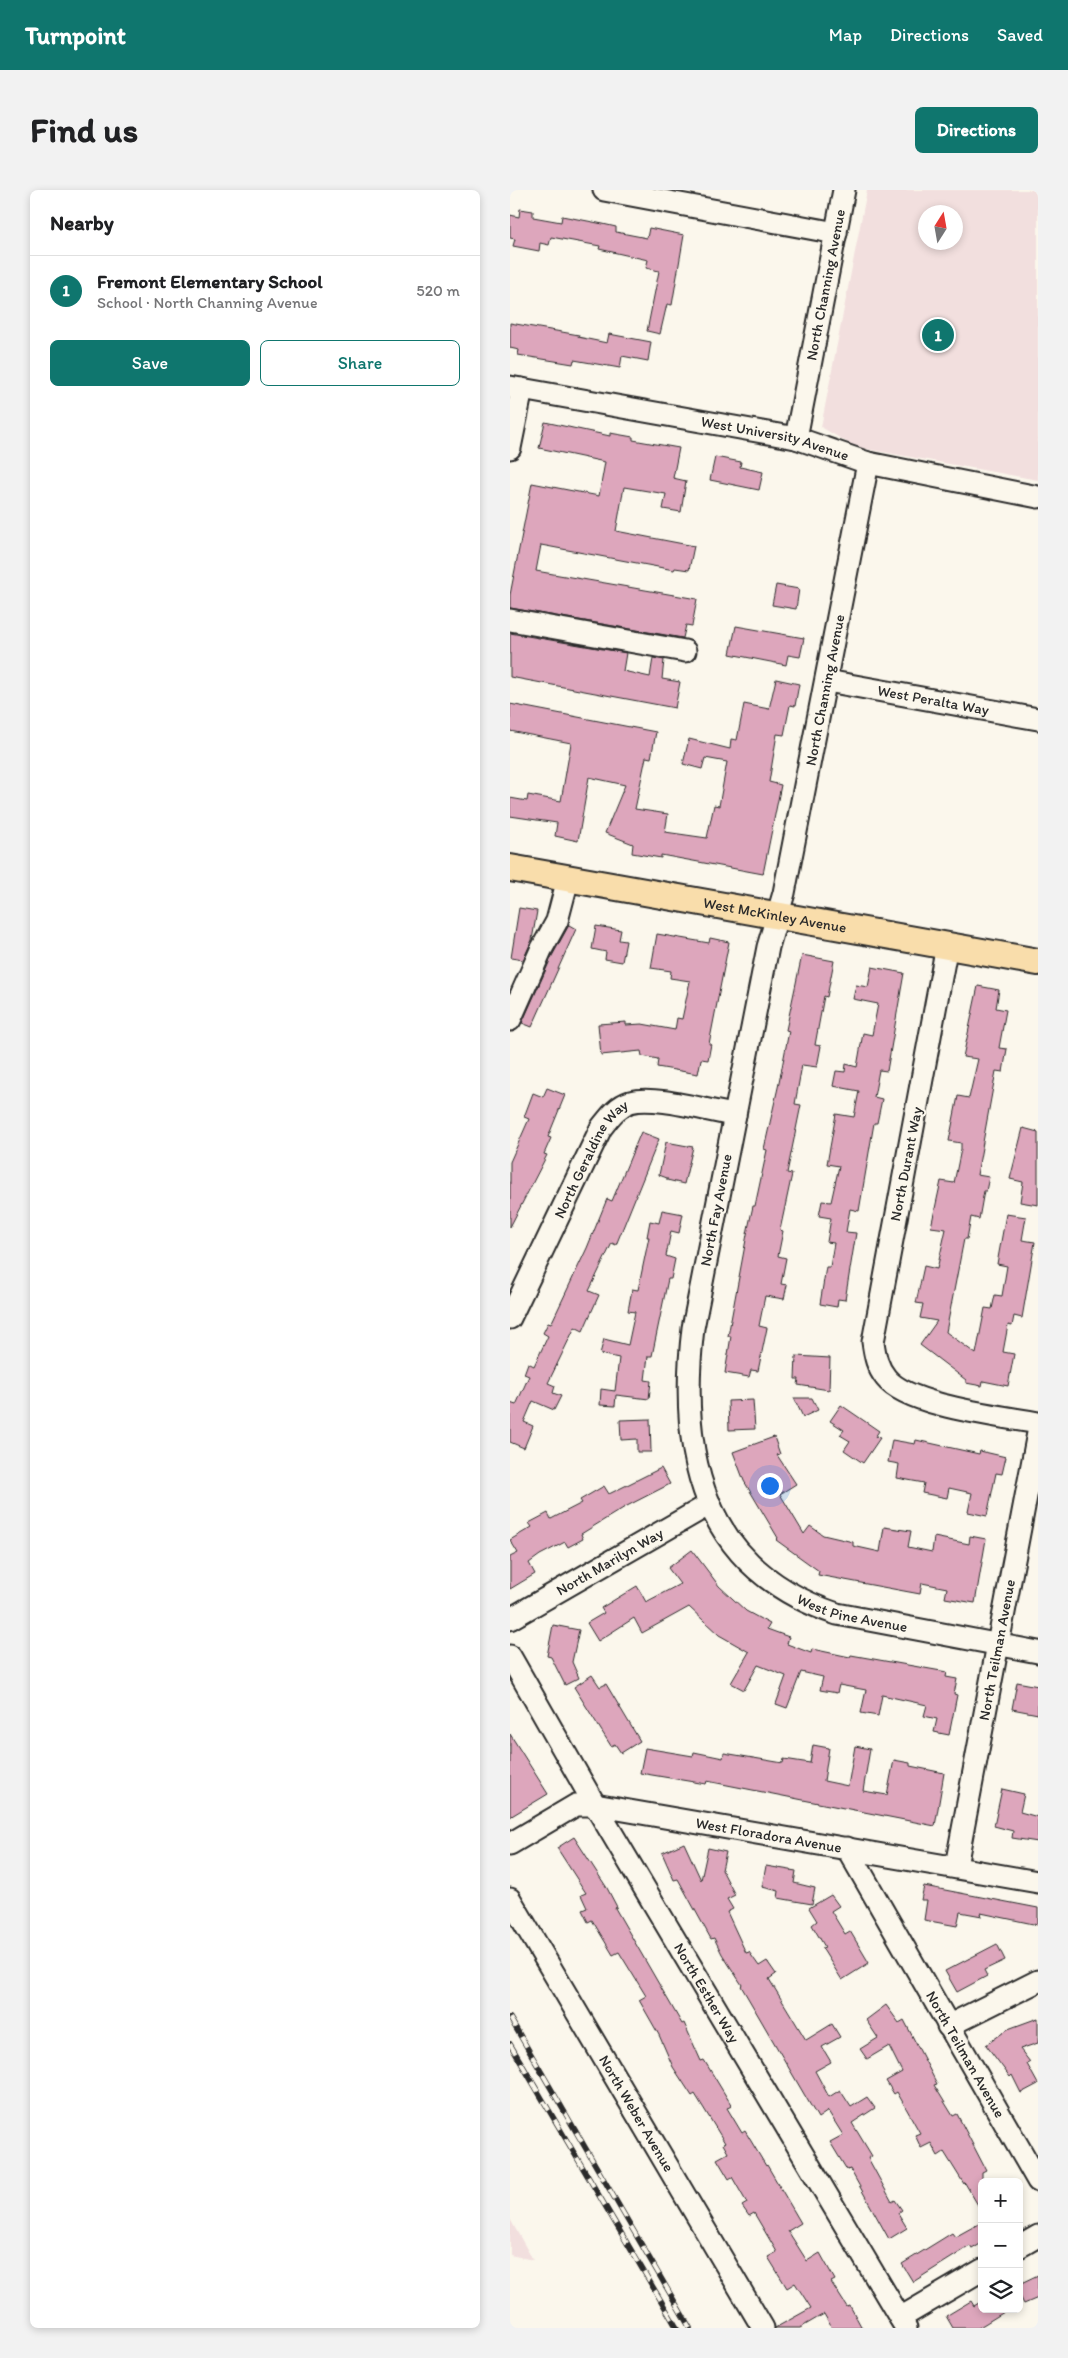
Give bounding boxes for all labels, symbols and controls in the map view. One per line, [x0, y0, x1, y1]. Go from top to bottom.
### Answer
text: Turnpoint [25, 21, 126, 50]
text: Map [829, 24, 862, 46]
text: Directions [890, 24, 969, 46]
text: Saved [997, 24, 1043, 46]
button: Directions [915, 107, 1038, 153]
text: Find us [30, 109, 138, 151]
north arrow [918, 205, 963, 250]
street label: North Channing Avenue [802, 208, 849, 362]
text: Nearby [50, 210, 114, 235]
text: Fremont Elementary School [97, 270, 323, 293]
text: 1 [62, 281, 70, 300]
text: 520 m [416, 281, 460, 300]
text: School · North Channing Avenue [97, 293, 318, 312]
pin: 1 [922, 316, 954, 354]
button: Save [50, 340, 250, 386]
button: Share [260, 340, 460, 386]
street label: West University Avenue [700, 412, 851, 465]
street label: North Channing Avenue [801, 613, 849, 767]
street label: West Peralta Way [876, 681, 991, 719]
street label: West McKinley Avenue [702, 894, 848, 937]
street label: North Geraldine Way [550, 1095, 631, 1221]
street label: North Durant Way [886, 1105, 926, 1223]
street label: North Fay Avenue [696, 1152, 736, 1268]
your location [757, 1473, 783, 1499]
street label: North Marilyn Way [553, 1524, 666, 1600]
street label: North Teilman Avenue [975, 1578, 1019, 1722]
street label: West Pine Avenue [794, 1590, 909, 1636]
street label: West Floradora Avenue [694, 1814, 843, 1857]
street label: North Esther Way [670, 1940, 743, 2046]
street label: North Teilman Avenue [922, 1988, 1009, 2121]
street label: North Weber Avenue [595, 2052, 678, 2175]
map controls [978, 2178, 1023, 2313]
button: + [978, 2178, 1023, 2223]
button: − [978, 2223, 1023, 2268]
button: layers [978, 2268, 1023, 2313]

